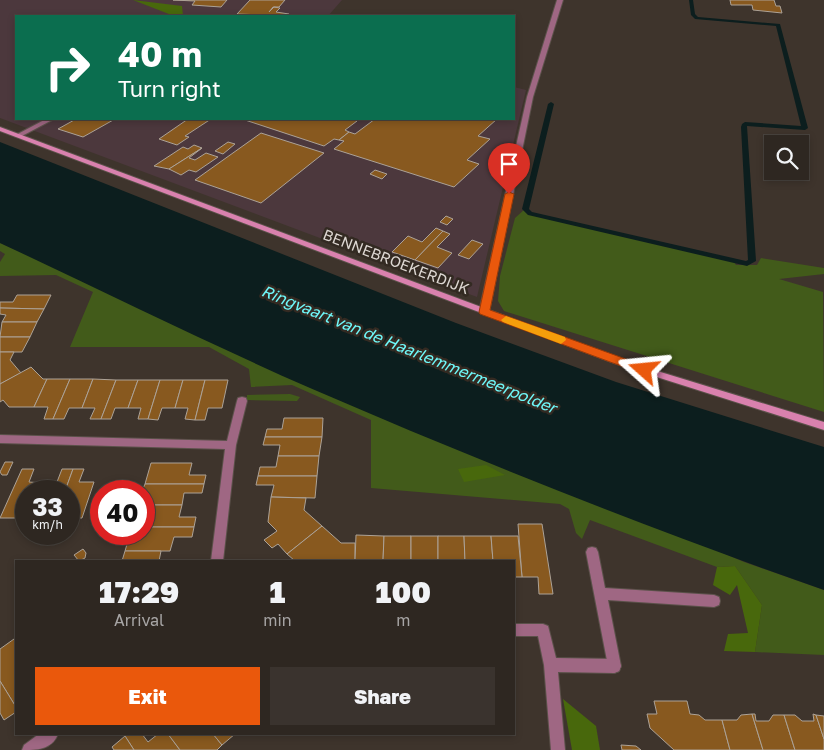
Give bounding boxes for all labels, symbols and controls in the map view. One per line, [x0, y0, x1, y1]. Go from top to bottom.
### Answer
text: 40 m [118, 33, 202, 75]
icon: right [35, 35, 100, 100]
text: Turn right [118, 75, 221, 102]
map controls [764, 135, 809, 180]
button: search [764, 135, 809, 180]
pin [488, 143, 530, 194]
icon: arrive [495, 150, 523, 178]
street label: BENNEBROEKERDIJK [321, 225, 472, 297]
water label: Ringvaart van de Haarlemmermeerpolder [259, 281, 562, 419]
position arrow [617, 343, 669, 395]
speed limit sign: 40 [90, 480, 155, 545]
text: 33 [32, 491, 63, 522]
text: km/h [32, 517, 63, 532]
text: 17:29 [99, 574, 179, 610]
text: 1 [269, 574, 285, 610]
text: 100 [376, 574, 431, 610]
text: Arrival [114, 610, 164, 630]
text: min [263, 610, 292, 630]
text: m [396, 610, 410, 630]
button: Exit [35, 667, 260, 725]
button: Share [270, 667, 495, 725]

